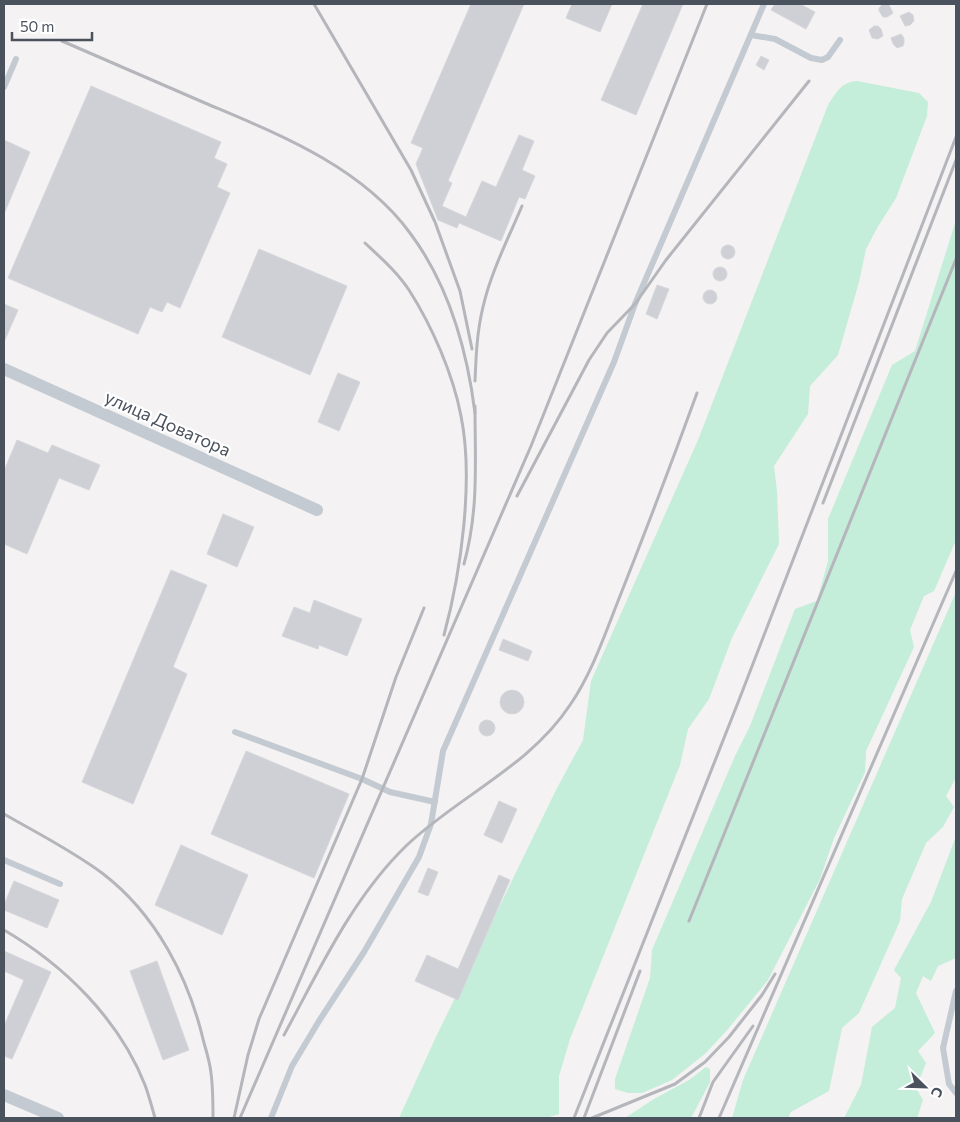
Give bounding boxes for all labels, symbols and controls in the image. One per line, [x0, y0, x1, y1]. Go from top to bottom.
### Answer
scale bar [12, 10, 92, 42]
text: 50 m [20, 17, 54, 35]
street label: улица Доватора [102, 385, 234, 461]
north arrow [900, 1062, 950, 1112]
text: С [928, 1085, 947, 1100]

